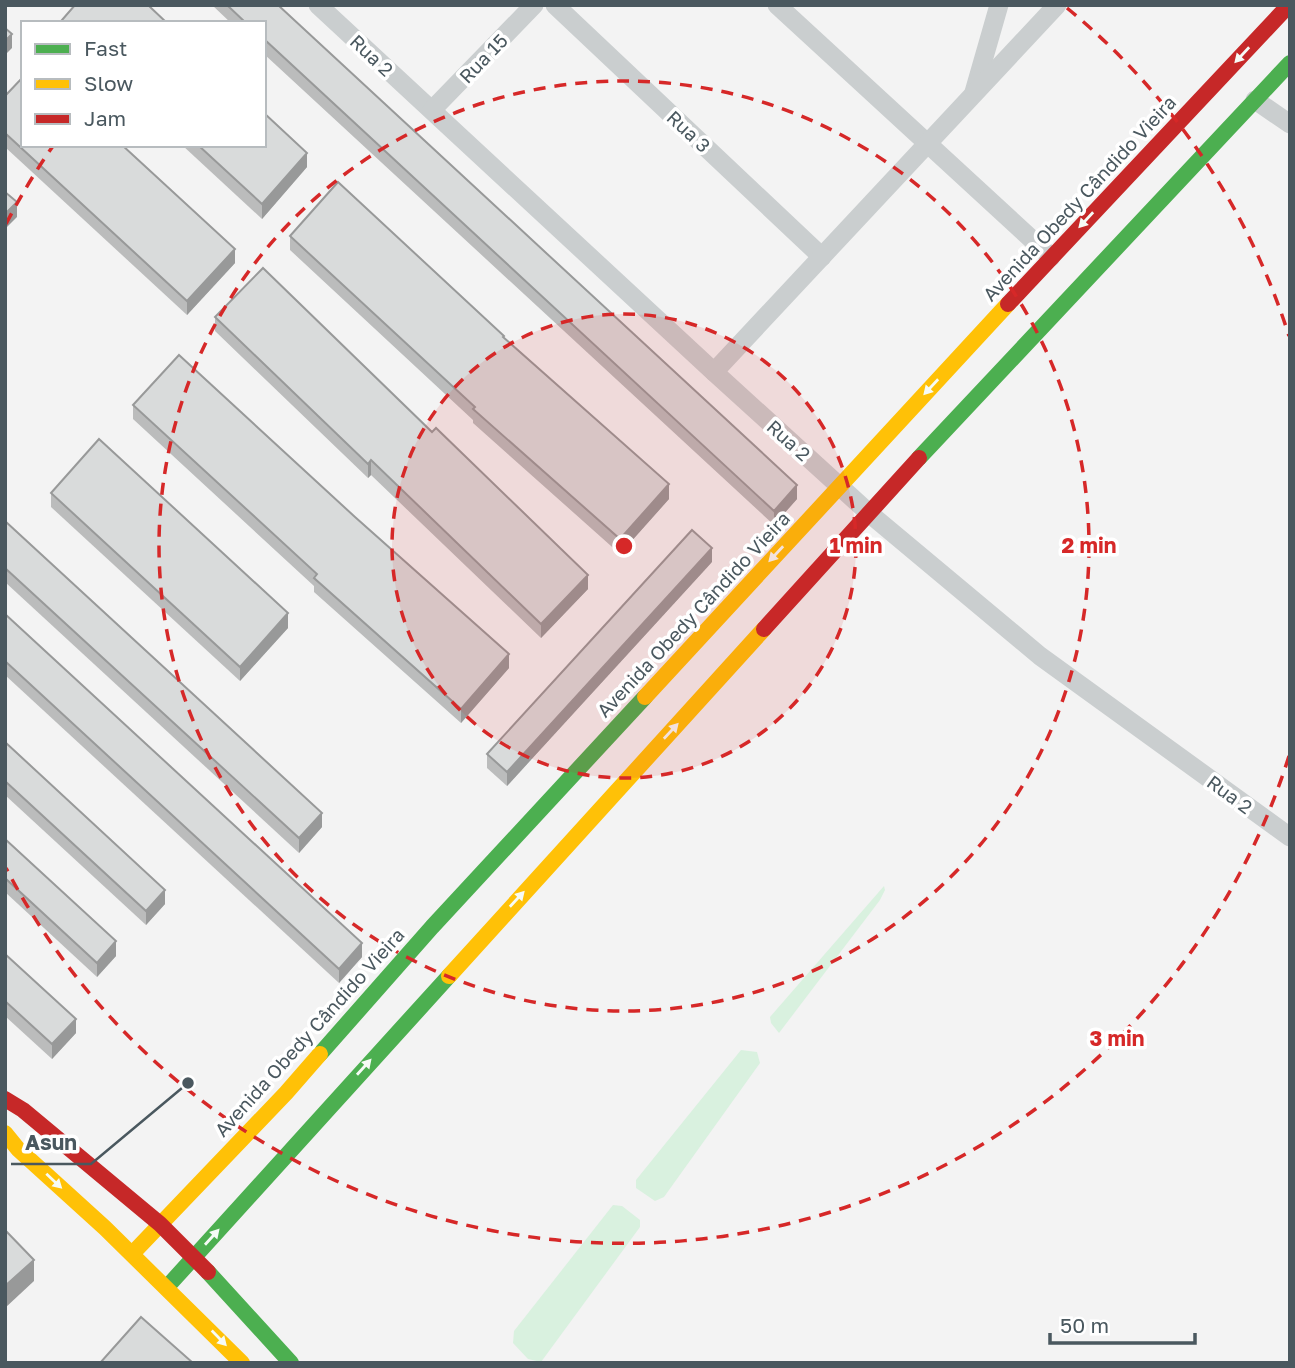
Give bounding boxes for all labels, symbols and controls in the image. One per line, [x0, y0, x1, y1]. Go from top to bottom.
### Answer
legend [21, 21, 266, 147]
street label: Rua 2 [346, 29, 398, 81]
street label: Rua 15 [454, 29, 512, 87]
text: Fast [84, 35, 127, 61]
one-way arrow [1234, 46, 1250, 64]
text: Slow [84, 70, 133, 96]
street label: Avenida Obedy Cândido Vieira [978, 91, 1180, 305]
text: Jam [84, 105, 126, 131]
street label: Rua 3 [663, 105, 715, 157]
one-way arrow [1077, 212, 1094, 229]
one-way arrow [923, 378, 939, 396]
street label: Rua 2 [763, 415, 815, 465]
street label: Avenida Obedy Cândido Vieira [592, 507, 794, 721]
text: 1 min [830, 532, 882, 558]
text: 2 min [1062, 532, 1116, 558]
centre of rings [612, 534, 636, 558]
one-way arrow [769, 545, 785, 562]
one-way arrow [663, 722, 679, 740]
street label: Rua 2 [1203, 770, 1257, 818]
one-way arrow [509, 890, 525, 908]
street label: Avenida Obedy Cândido Vieira [209, 923, 409, 1141]
text: 3 min [1090, 1025, 1144, 1051]
one-way arrow [356, 1059, 372, 1076]
callout: Asun [11, 1122, 91, 1164]
text: Asun [25, 1129, 77, 1155]
one-way arrow [45, 1173, 63, 1189]
one-way arrow [204, 1229, 220, 1246]
scale bar [1050, 1302, 1195, 1346]
text: 50 m [1060, 1312, 1109, 1338]
one-way arrow [210, 1329, 226, 1346]

